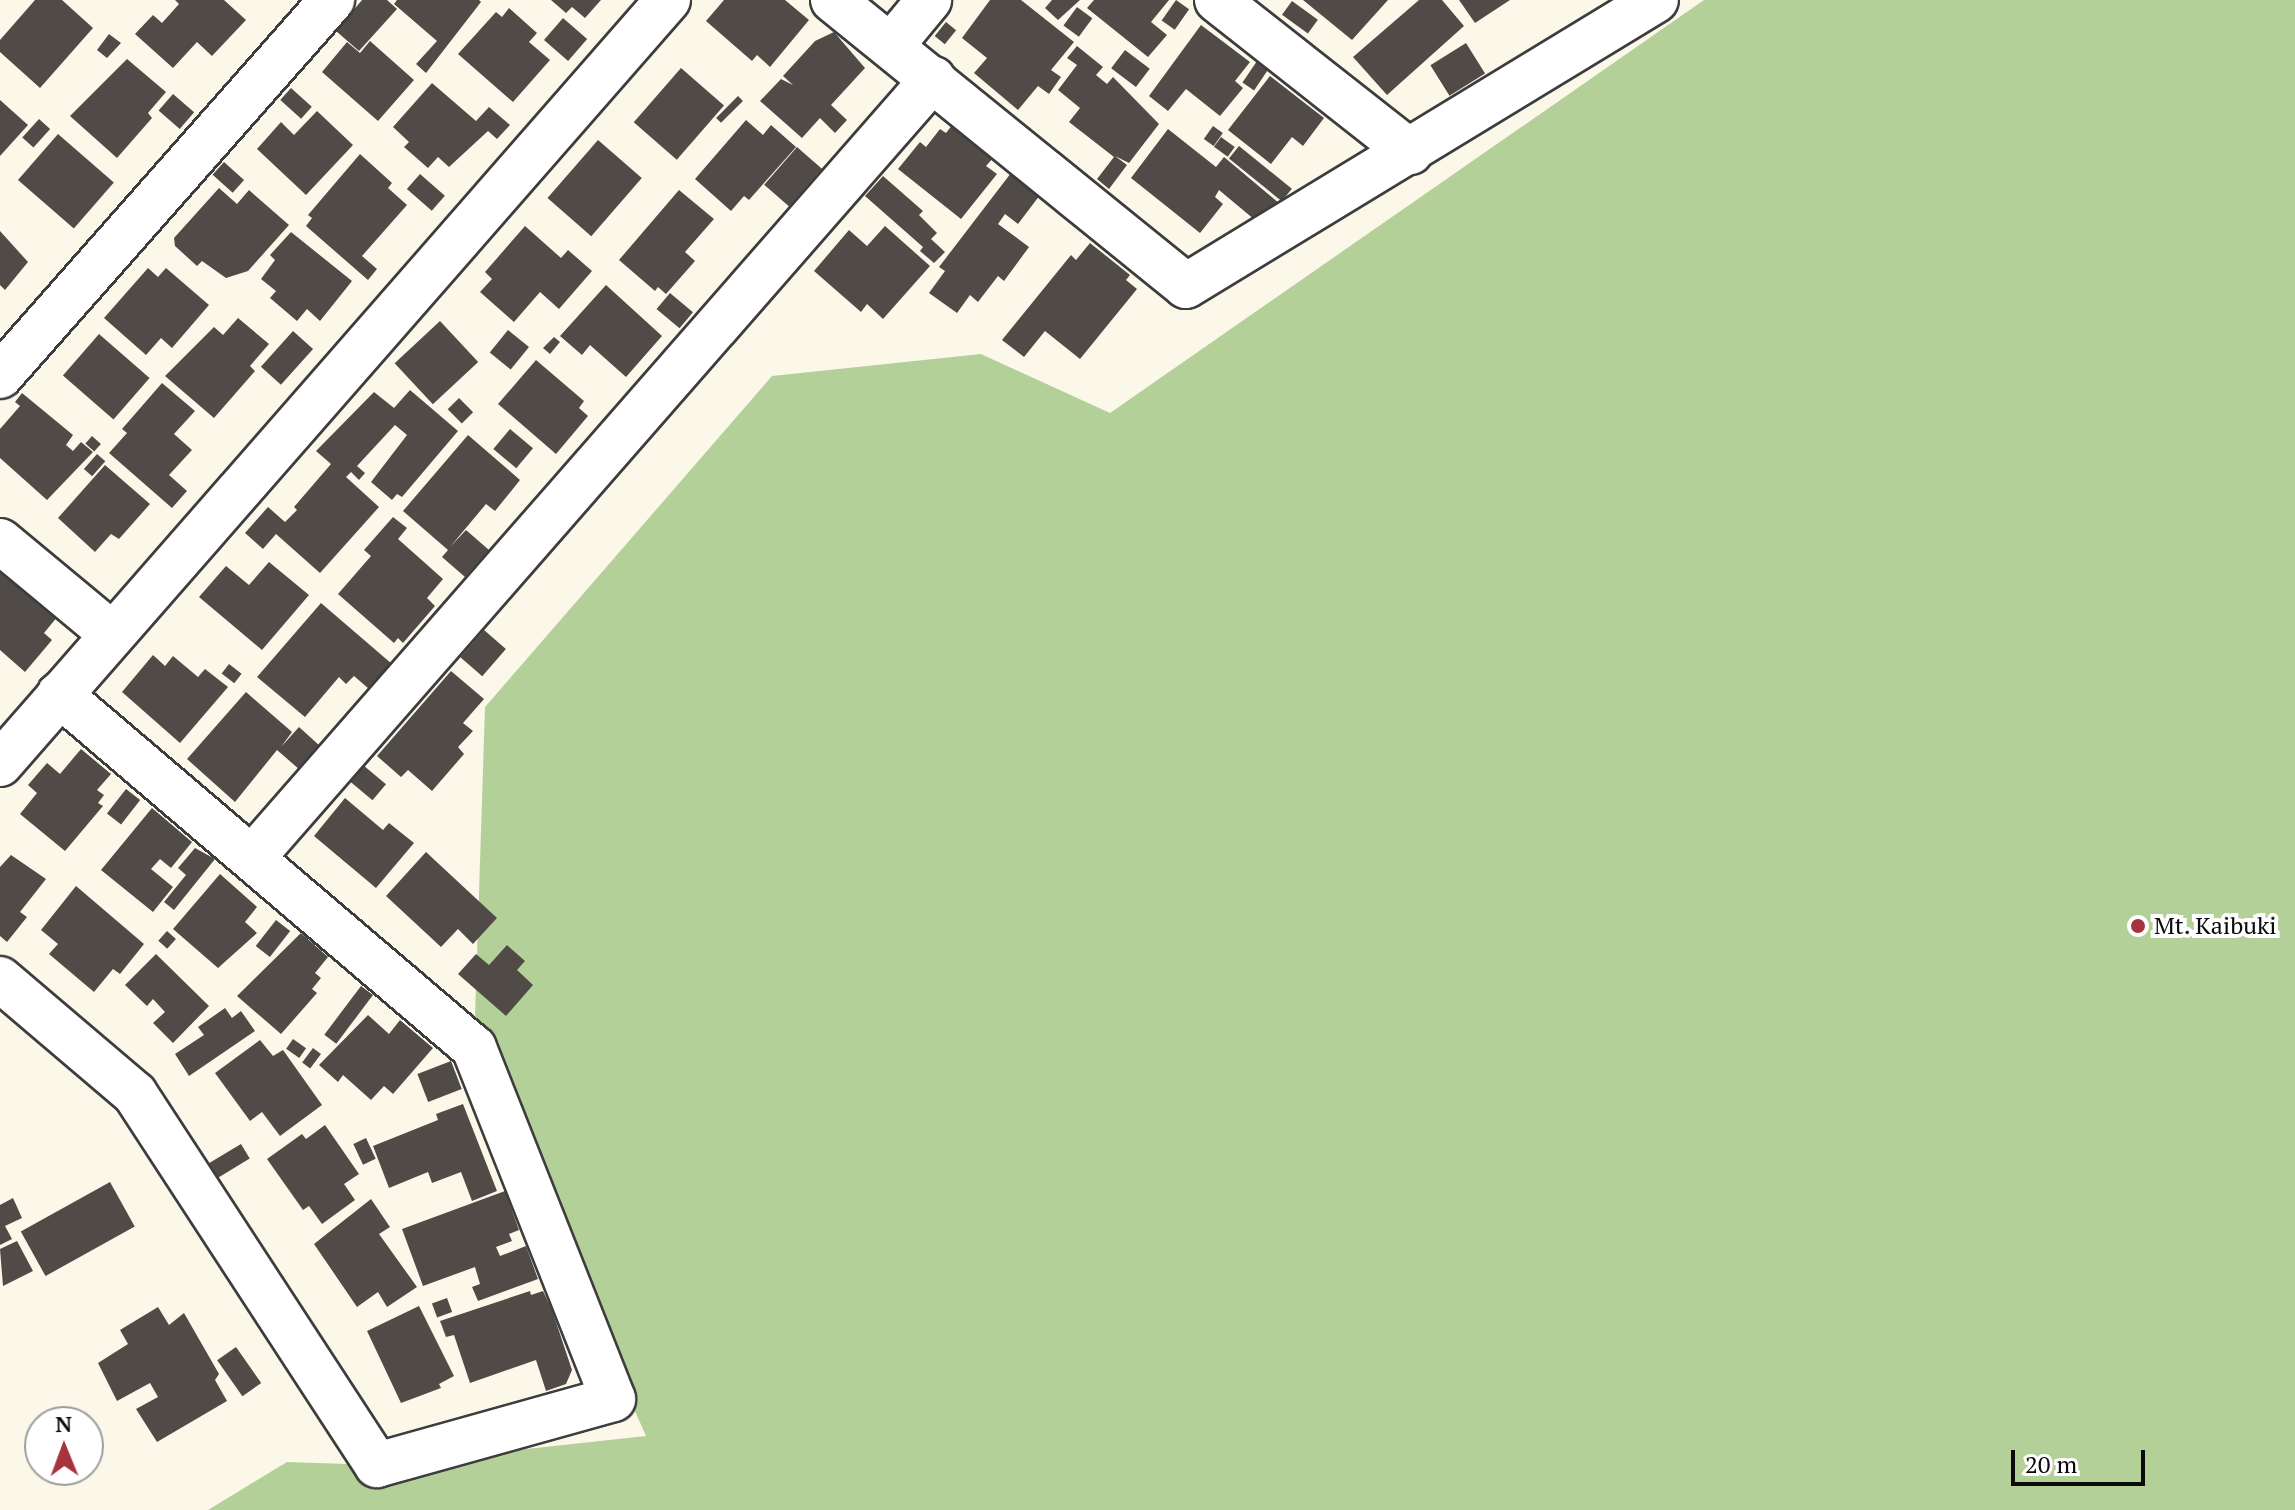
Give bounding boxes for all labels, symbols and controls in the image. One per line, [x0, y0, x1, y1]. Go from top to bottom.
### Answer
place label: Mt. Kaibuki [2154, 912, 2278, 940]
marker: Mt. Kaibuki [2129, 917, 2147, 935]
north arrow [24, 1406, 104, 1486]
text: N [55, 1409, 72, 1438]
scale bar [2015, 1434, 2149, 1484]
text: 20 m [2025, 1448, 2077, 1480]

